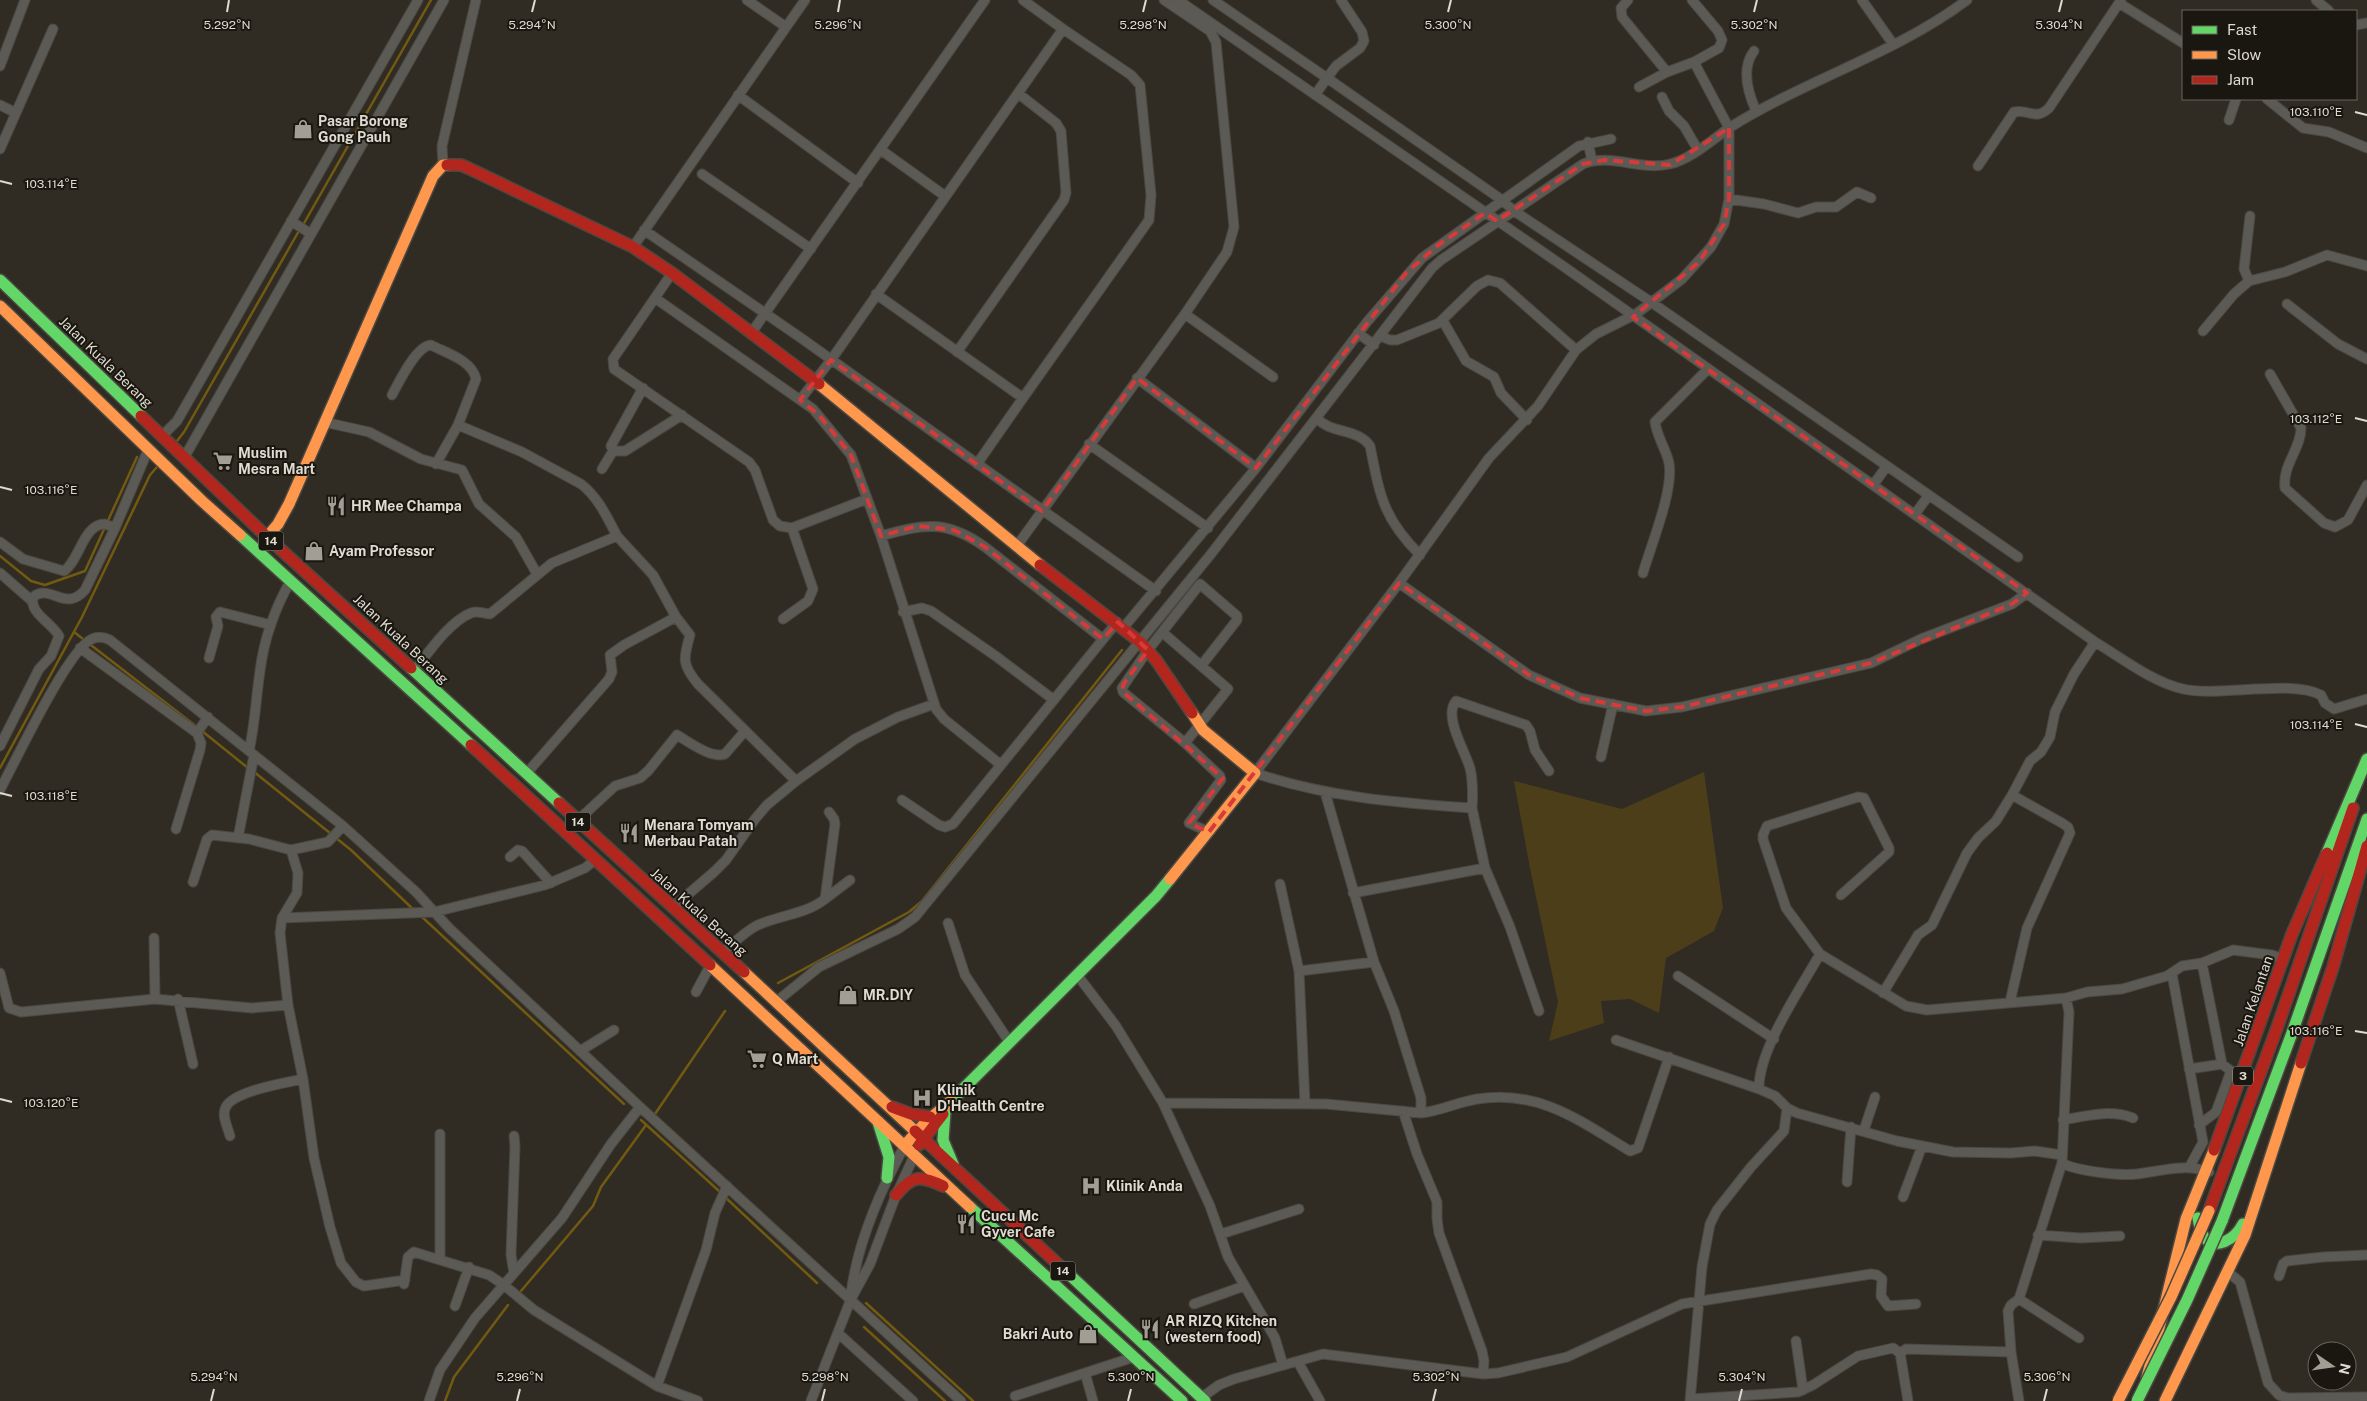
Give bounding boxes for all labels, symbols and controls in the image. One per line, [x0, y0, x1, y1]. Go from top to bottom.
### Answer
legend [2182, 10, 2357, 100]
text: 5.292°N [203, 18, 251, 32]
text: 5.294°N [508, 18, 556, 32]
text: 5.296°N [814, 18, 862, 32]
text: 5.298°N [1119, 18, 1167, 32]
text: 5.300°N [1424, 18, 1472, 32]
text: 5.302°N [1731, 18, 1777, 32]
text: 5.304°N [2035, 18, 2083, 32]
text: Fast [2227, 21, 2257, 38]
text: Slow [2227, 46, 2262, 63]
text: Jam [2227, 71, 2254, 88]
text: 103.110°E [2290, 105, 2342, 119]
place label: Pasar Borong Gong Pauh [318, 113, 408, 145]
shop icon: Pasar Borong Gong Pauh [292, 118, 314, 140]
text: 103.114°E [25, 177, 77, 191]
street label: Jalan Kuala Berang [56, 313, 156, 411]
text: 103.112°E [2290, 412, 2342, 426]
place label: Muslim Mesra Mart [238, 445, 315, 477]
supermarket icon: Muslim Mesra Mart [212, 450, 234, 472]
text: 103.116°E [25, 483, 77, 497]
restaurant icon: HR Mee Champa [325, 495, 347, 517]
place label: HR Mee Champa [351, 498, 462, 514]
road number: 14 [258, 532, 284, 550]
shop icon: Ayam Professor [303, 540, 325, 562]
place label: Ayam Professor [329, 543, 434, 559]
street label: Jalan Kuala Berang [350, 591, 452, 687]
text: 103.114°E [2290, 718, 2342, 732]
text: 103.118°E [25, 789, 77, 803]
road number: 14 [566, 812, 590, 832]
place label: Menara Tomyam Merbau Patah [644, 817, 754, 849]
restaurant icon: Menara Tomyam Merbau Patah [618, 822, 640, 844]
street label: Jalan Kuala Berang [648, 865, 751, 960]
street label: Jalan Kelantan [2230, 954, 2276, 1048]
shop icon: MR.DIY [837, 984, 859, 1006]
place label: MR.DIY [863, 987, 914, 1003]
text: 103.116°E [2290, 1024, 2342, 1038]
supermarket icon: Q Mart [746, 1048, 768, 1070]
place label: Q Mart [772, 1051, 818, 1067]
road number: 3 [2233, 1066, 2253, 1086]
place label: Klinik D'Health Centre [937, 1082, 1045, 1114]
hospital icon: Klinik D'Health Centre [911, 1087, 933, 1109]
text: 103.120°E [24, 1096, 78, 1110]
hospital icon: Klinik Anda [1080, 1175, 1102, 1197]
place label: Klinik Anda [1106, 1178, 1183, 1194]
place label: Cucu Mc Gyver Cafe [981, 1208, 1055, 1240]
restaurant icon: Cucu Mc Gyver Cafe [955, 1213, 977, 1235]
road number: 14 [1050, 1262, 1076, 1280]
place label: AR RIZQ Kitchen (western food) [1165, 1313, 1277, 1345]
restaurant icon: AR RIZQ Kitchen (western food) [1139, 1318, 1161, 1340]
shop icon: Bakri Auto [1077, 1323, 1099, 1345]
place label: Bakri Auto [1003, 1326, 1073, 1342]
north arrow [2307, 1341, 2357, 1391]
text: N [2336, 1362, 2354, 1376]
text: 5.294°N [190, 1370, 238, 1384]
text: 5.296°N [496, 1370, 544, 1384]
text: 5.298°N [801, 1370, 849, 1384]
text: 5.300°N [1107, 1370, 1155, 1384]
text: 5.302°N [1413, 1370, 1459, 1384]
text: 5.304°N [1718, 1370, 1766, 1384]
text: 5.306°N [2023, 1370, 2071, 1384]

